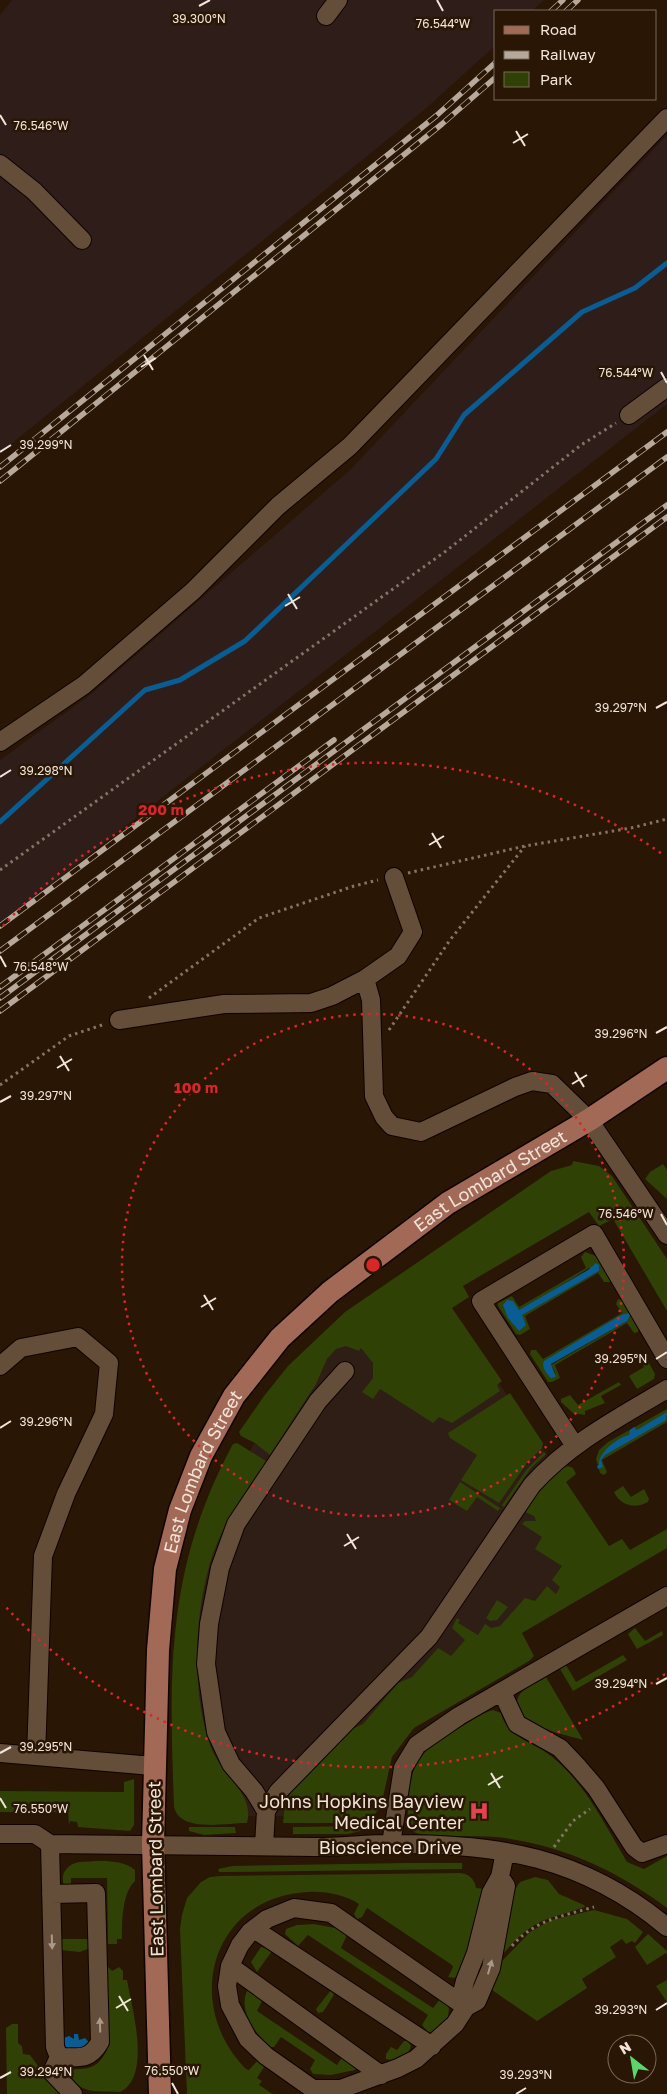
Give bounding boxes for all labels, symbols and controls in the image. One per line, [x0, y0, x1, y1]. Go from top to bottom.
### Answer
legend [494, 10, 657, 100]
text: 39.300°N [172, 11, 226, 26]
text: 76.544°W [416, 16, 471, 31]
text: Road [540, 20, 577, 38]
text: Railway [540, 45, 596, 63]
text: Park [540, 70, 573, 88]
text: 76.546°W [14, 118, 69, 133]
text: 76.544°W [599, 365, 654, 380]
text: 39.299°N [19, 437, 73, 452]
text: 39.297°N [595, 700, 647, 715]
text: 39.298°N [19, 763, 73, 778]
text: 200 m [138, 800, 184, 818]
text: 76.548°W [13, 959, 69, 974]
text: 39.296°N [594, 1026, 648, 1041]
text: 100 m [174, 1078, 218, 1096]
text: 39.297°N [20, 1088, 72, 1103]
street label: East Lombard Street [409, 1125, 570, 1236]
text: 76.546°W [599, 1206, 654, 1221]
centre of rings [364, 1256, 382, 1274]
text: 39.295°N [595, 1351, 647, 1366]
street label: East Lombard Street [158, 1385, 246, 1556]
text: 39.296°N [19, 1414, 73, 1429]
text: 39.294°N [595, 1676, 647, 1691]
text: 39.295°N [20, 1739, 72, 1754]
street label: East Lombard Street [142, 1781, 168, 1957]
place label: Johns Hopkins Bayview Medical Center [259, 1790, 464, 1833]
hospital icon: Johns Hopkins Bayview Medical Center [468, 1800, 490, 1822]
text: 76.550°W [14, 1801, 69, 1816]
street label: Bioscience Drive [319, 1836, 461, 1858]
one-way arrow [48, 1935, 56, 1951]
one-way arrow [487, 1960, 495, 1975]
text: 39.293°N [595, 2002, 647, 2017]
one-way arrow [95, 2017, 103, 2033]
north arrow [607, 2034, 657, 2084]
text: N [616, 2037, 634, 2057]
text: 76.550°W [145, 2063, 200, 2078]
text: 39.294°N [20, 2064, 72, 2079]
text: 39.293°N [500, 2067, 552, 2082]

